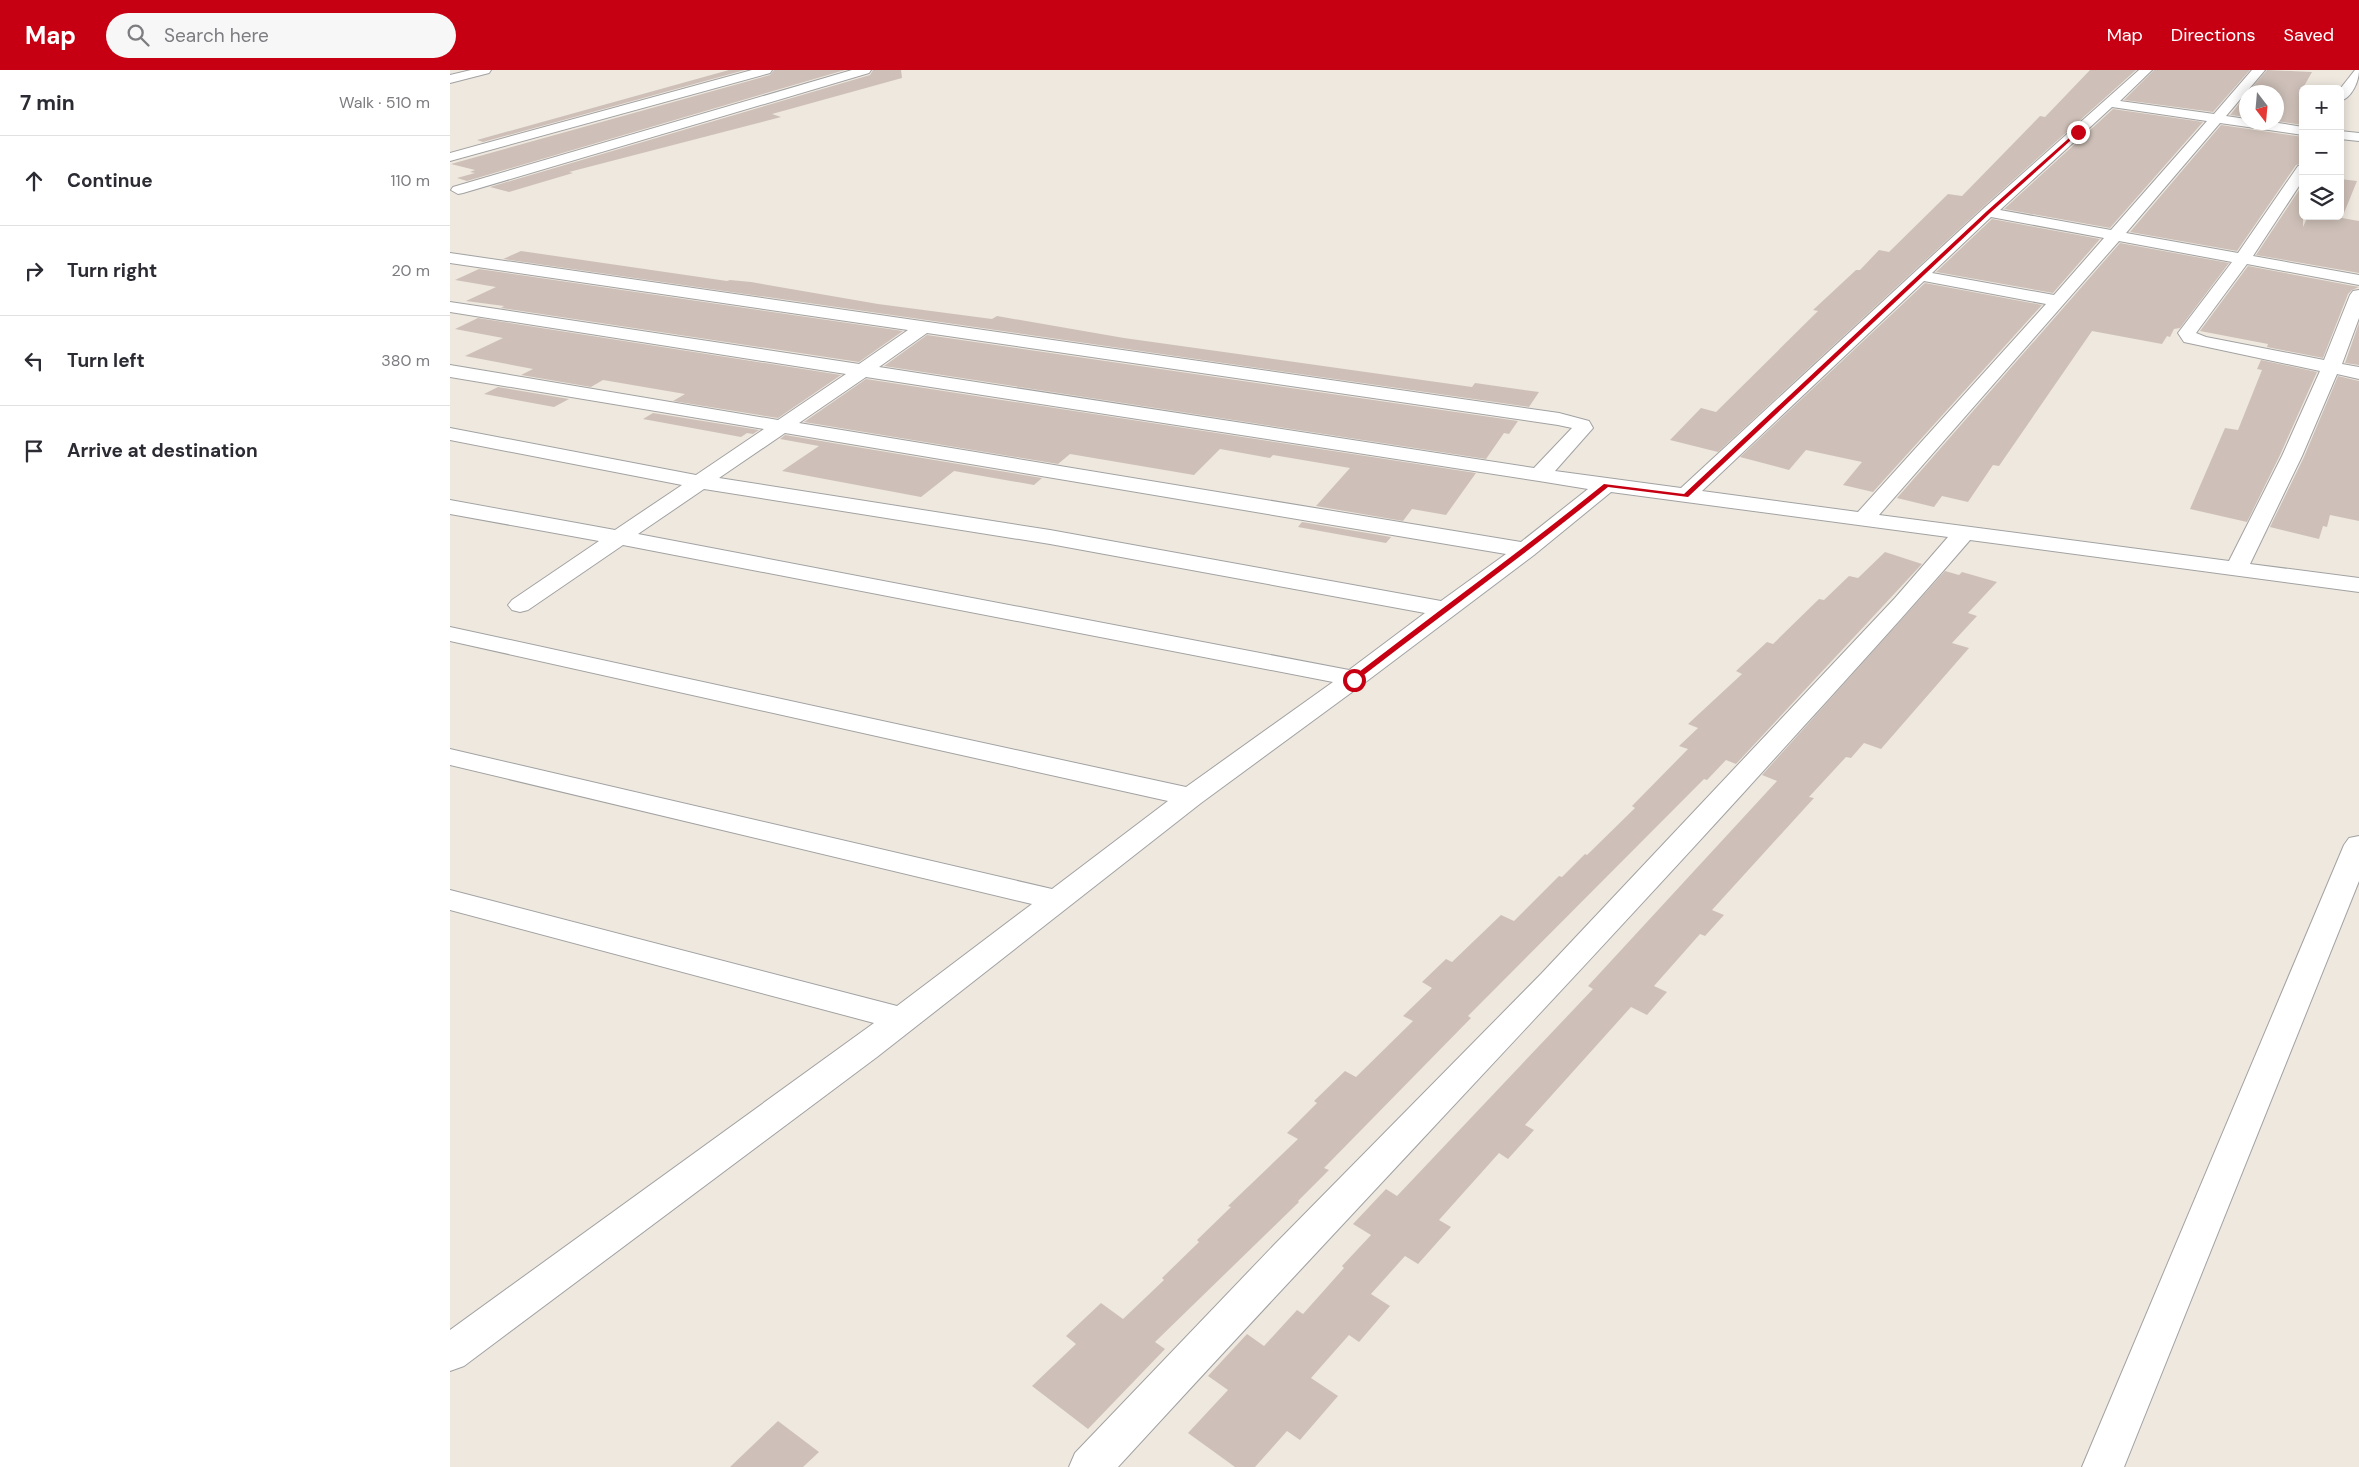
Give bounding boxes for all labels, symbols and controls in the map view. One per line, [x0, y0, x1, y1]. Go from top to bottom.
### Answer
search box [106, 13, 456, 58]
text: Map [25, 20, 76, 51]
icon: search [124, 21, 152, 49]
text: Search here [164, 23, 269, 48]
text: Map [2107, 23, 2143, 47]
text: Directions [2171, 23, 2256, 47]
text: Saved [2284, 23, 2334, 47]
north arrow [2239, 85, 2284, 130]
map controls [2299, 85, 2344, 220]
button: + [2299, 85, 2344, 130]
text: 7 min [20, 89, 75, 117]
text: Walk · 510 m [339, 92, 430, 113]
route end [2067, 121, 2090, 144]
button: − [2299, 130, 2344, 175]
icon: ahead [20, 167, 48, 195]
text: Continue [67, 168, 153, 193]
text: 110 m [391, 170, 430, 191]
button: layers [2299, 175, 2344, 220]
icon: right [20, 257, 48, 285]
text: Turn right [67, 258, 157, 283]
text: 20 m [391, 260, 430, 281]
icon: left [20, 347, 48, 375]
text: Turn left [67, 348, 145, 373]
text: 380 m [381, 350, 430, 371]
icon: arrive [20, 437, 48, 465]
text: Arrive at destination [67, 438, 258, 463]
route start [1343, 669, 1366, 692]

